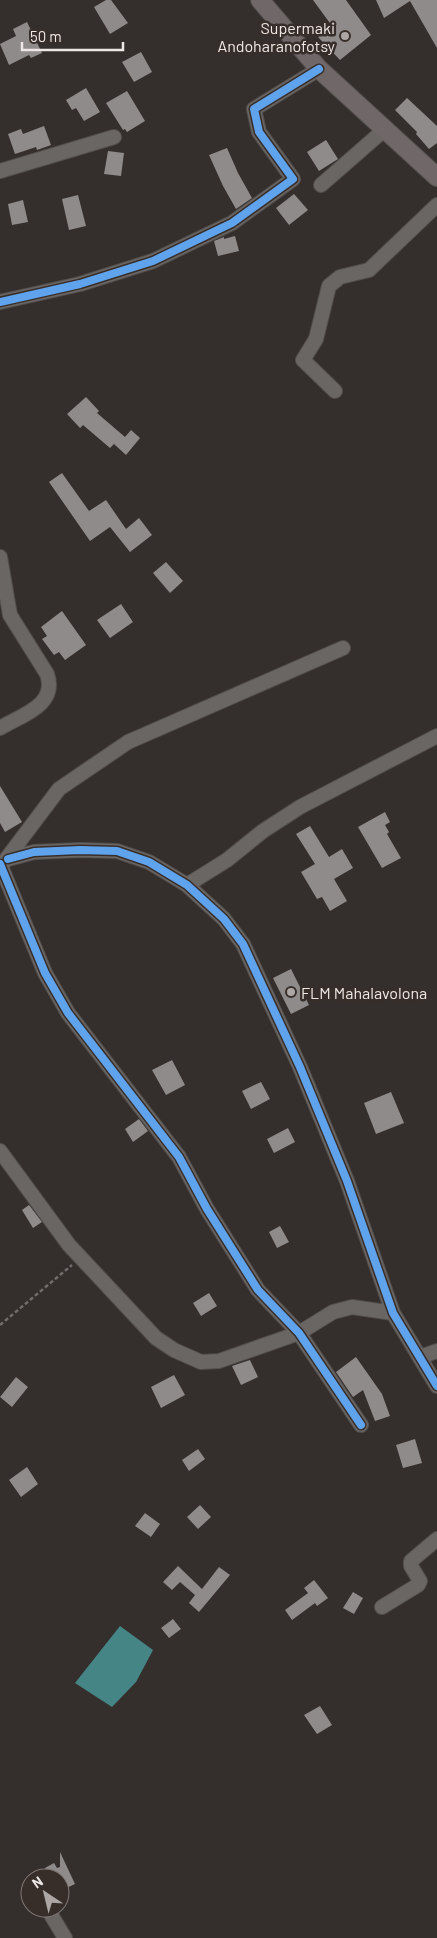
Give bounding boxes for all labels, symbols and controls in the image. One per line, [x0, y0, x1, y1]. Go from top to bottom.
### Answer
place label: Supermaki Andoharanofotsy [217, 18, 336, 55]
scale bar [22, 20, 124, 52]
text: 50 m [30, 27, 62, 45]
marker: Supermaki Andoharanofotsy [339, 30, 351, 42]
place label: FLM Mahalavolona [301, 983, 427, 1002]
marker: FLM Mahalavolona [285, 986, 297, 998]
north arrow [20, 1868, 70, 1918]
text: N [29, 1872, 46, 1892]

